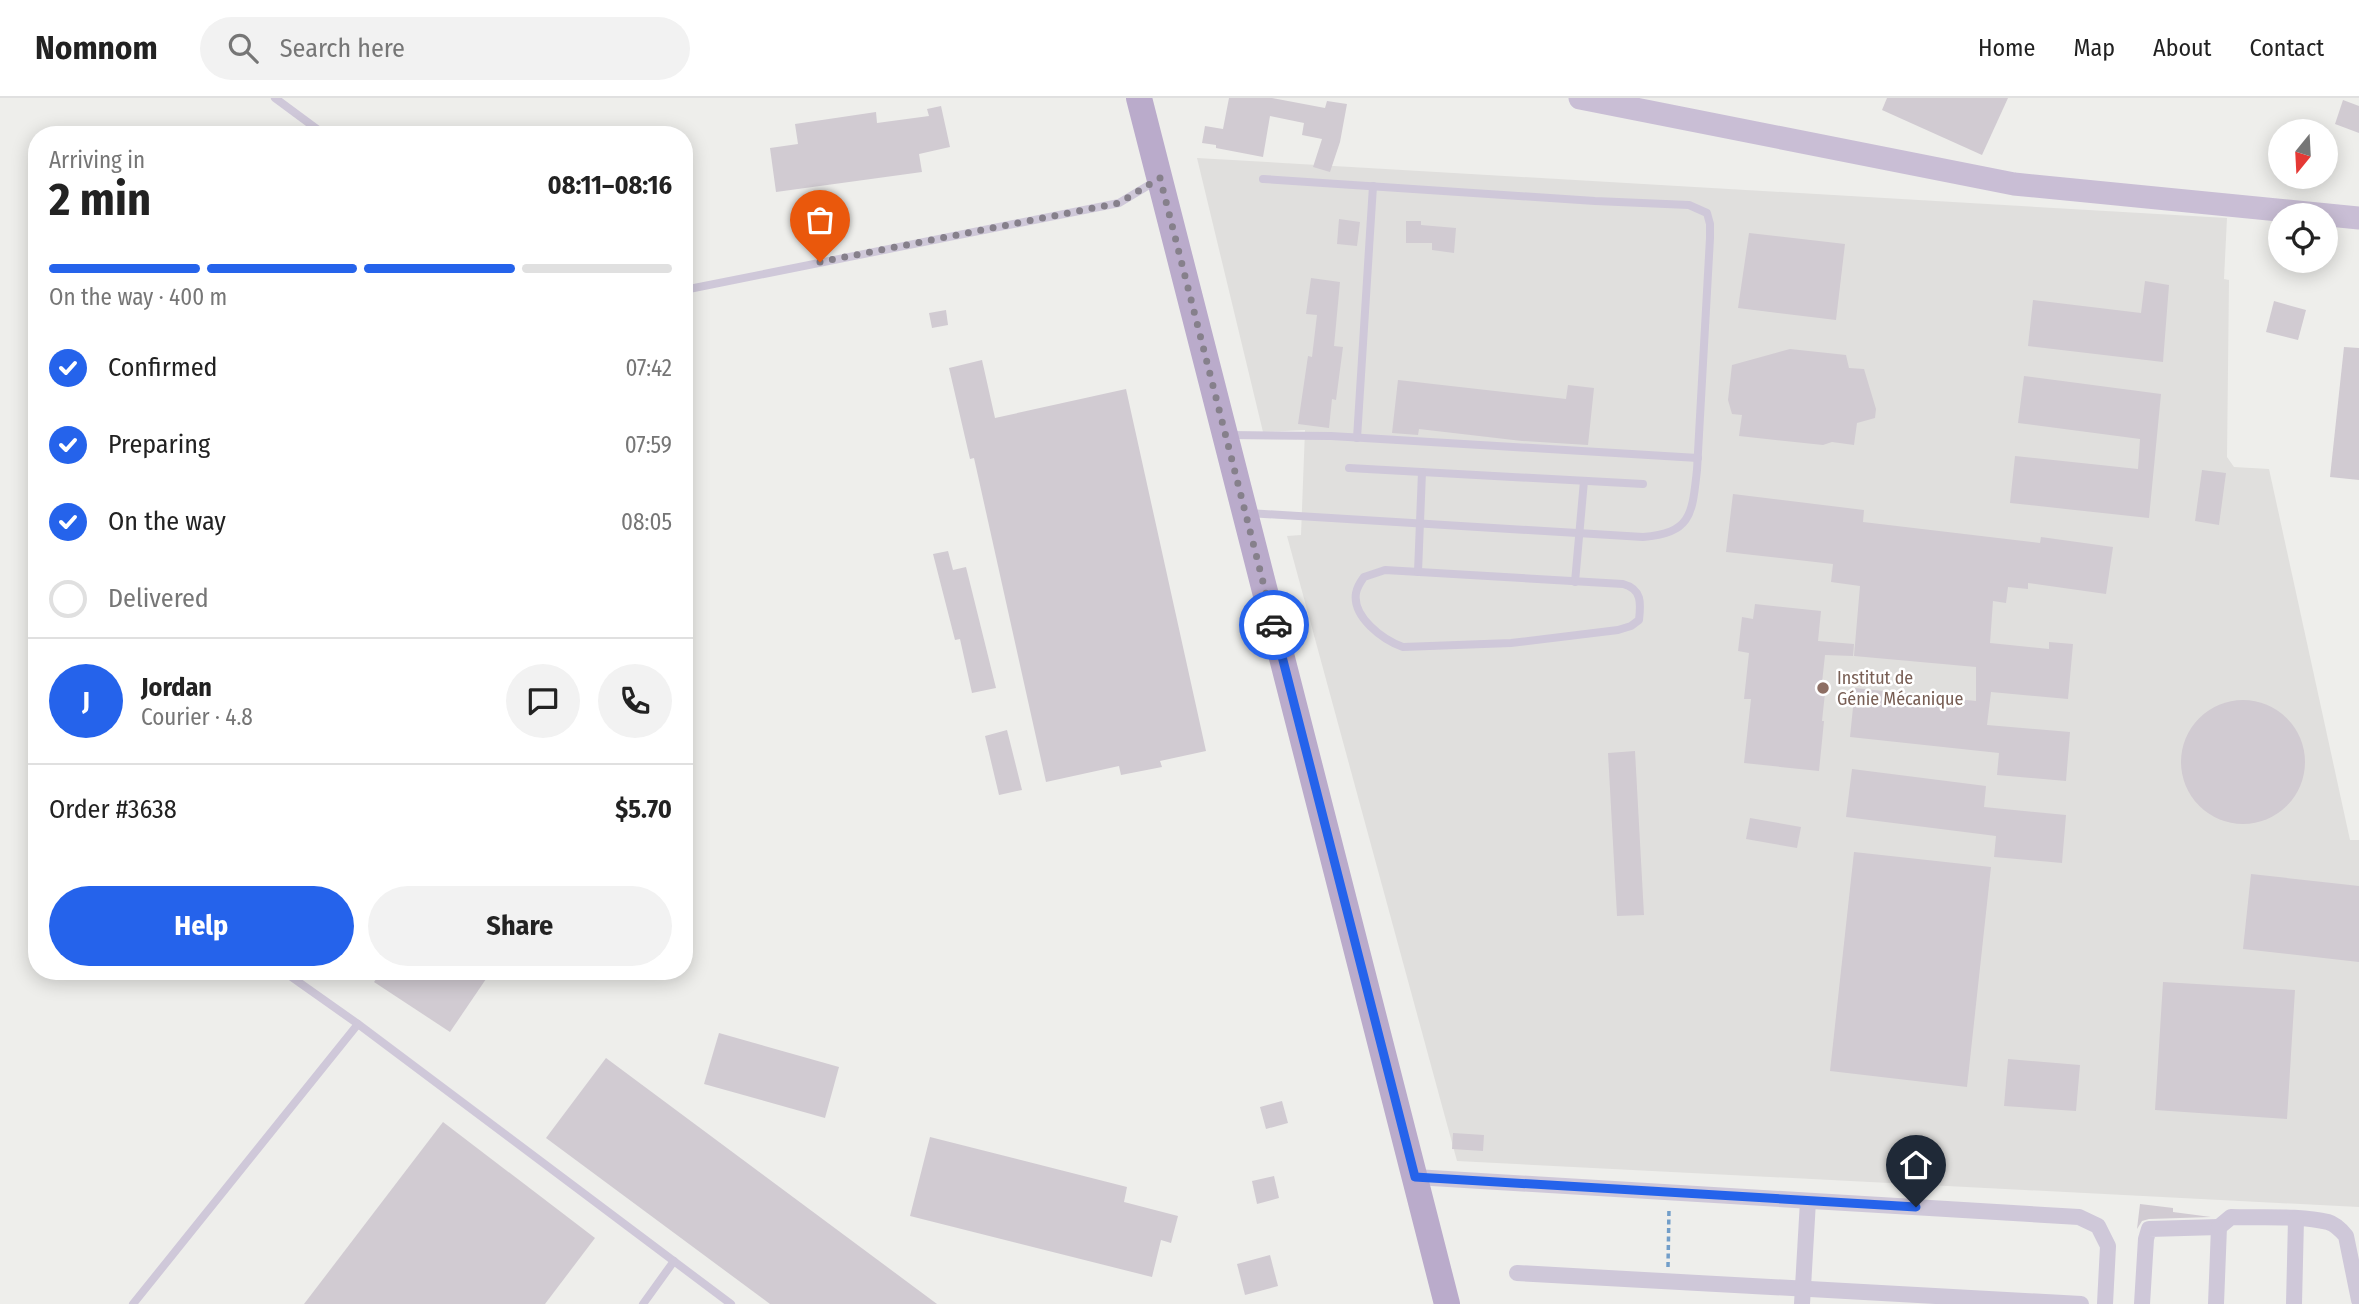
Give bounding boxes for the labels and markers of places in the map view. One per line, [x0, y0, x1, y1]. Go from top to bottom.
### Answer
pin [790, 190, 850, 262]
place label: Institut de Génie Mécanique [1837, 667, 1963, 710]
marker: Institut de Génie Mécanique [1815, 680, 1831, 696]
pin [1886, 1135, 1946, 1207]

